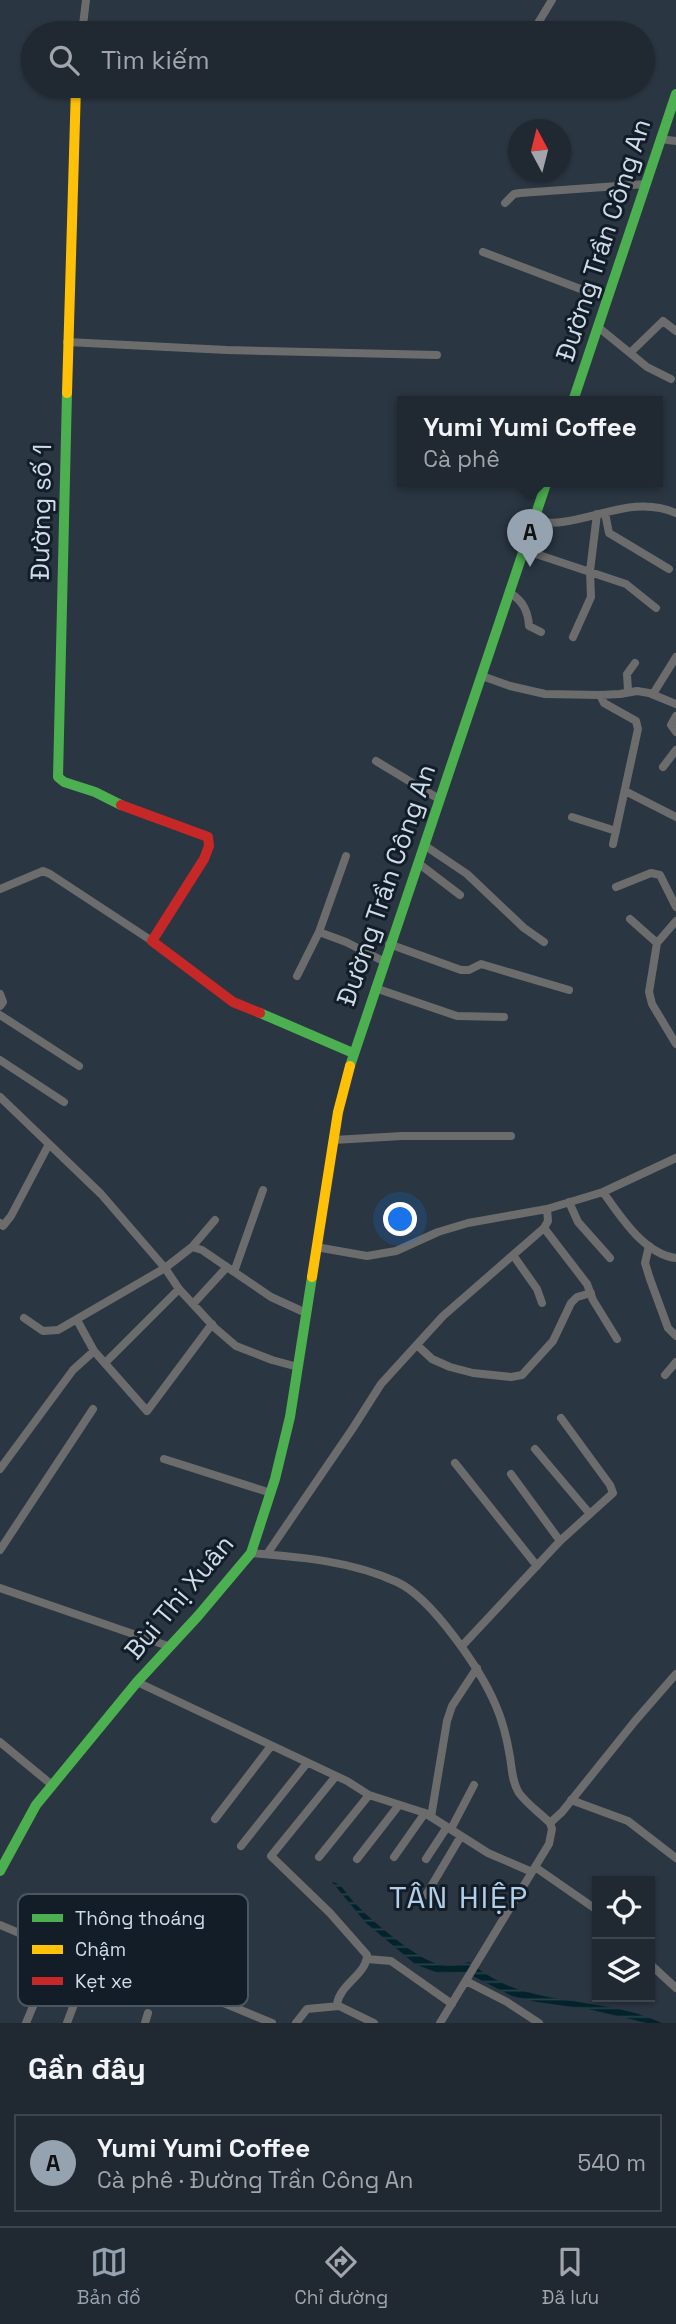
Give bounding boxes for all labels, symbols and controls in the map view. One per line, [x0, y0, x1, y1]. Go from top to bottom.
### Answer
search box [21, 21, 655, 98]
icon: search [45, 41, 83, 79]
text: Tìm kiếm [101, 43, 210, 77]
street label: Đường Trần Công An [548, 114, 658, 366]
north arrow [508, 119, 571, 182]
popup [397, 396, 663, 487]
text: Yumi Yumi Coffee [423, 410, 637, 444]
street label: Đường số 1 [23, 443, 59, 581]
text: Cà phê [423, 444, 500, 474]
pin: A [507, 509, 553, 567]
street label: Đường Trần Công An [329, 760, 443, 1010]
your location [383, 1202, 417, 1236]
street label: Bùi Thị Xuân [117, 1528, 241, 1666]
map controls [592, 1876, 655, 2002]
button: locate [592, 1876, 655, 1939]
district label: TÂN HIỆP [389, 1878, 529, 1917]
legend [18, 1894, 248, 2006]
text: Thông thoáng [75, 1906, 205, 1931]
text: Chậm [75, 1937, 126, 1962]
button: layers [592, 1939, 655, 2002]
text: Kẹt xe [75, 1969, 133, 1994]
text: Gần đây [28, 2049, 146, 2088]
text: Yumi Yumi Coffee [97, 2131, 310, 2165]
text: A [46, 2148, 60, 2178]
text: 540 m [577, 2148, 646, 2178]
text: Cà phê · Đường Trần Công An [97, 2165, 413, 2195]
tab: Bản đồ [77, 2243, 141, 2310]
tab: Chỉ đường [295, 2243, 388, 2310]
tab: Đã lưu [542, 2243, 599, 2310]

